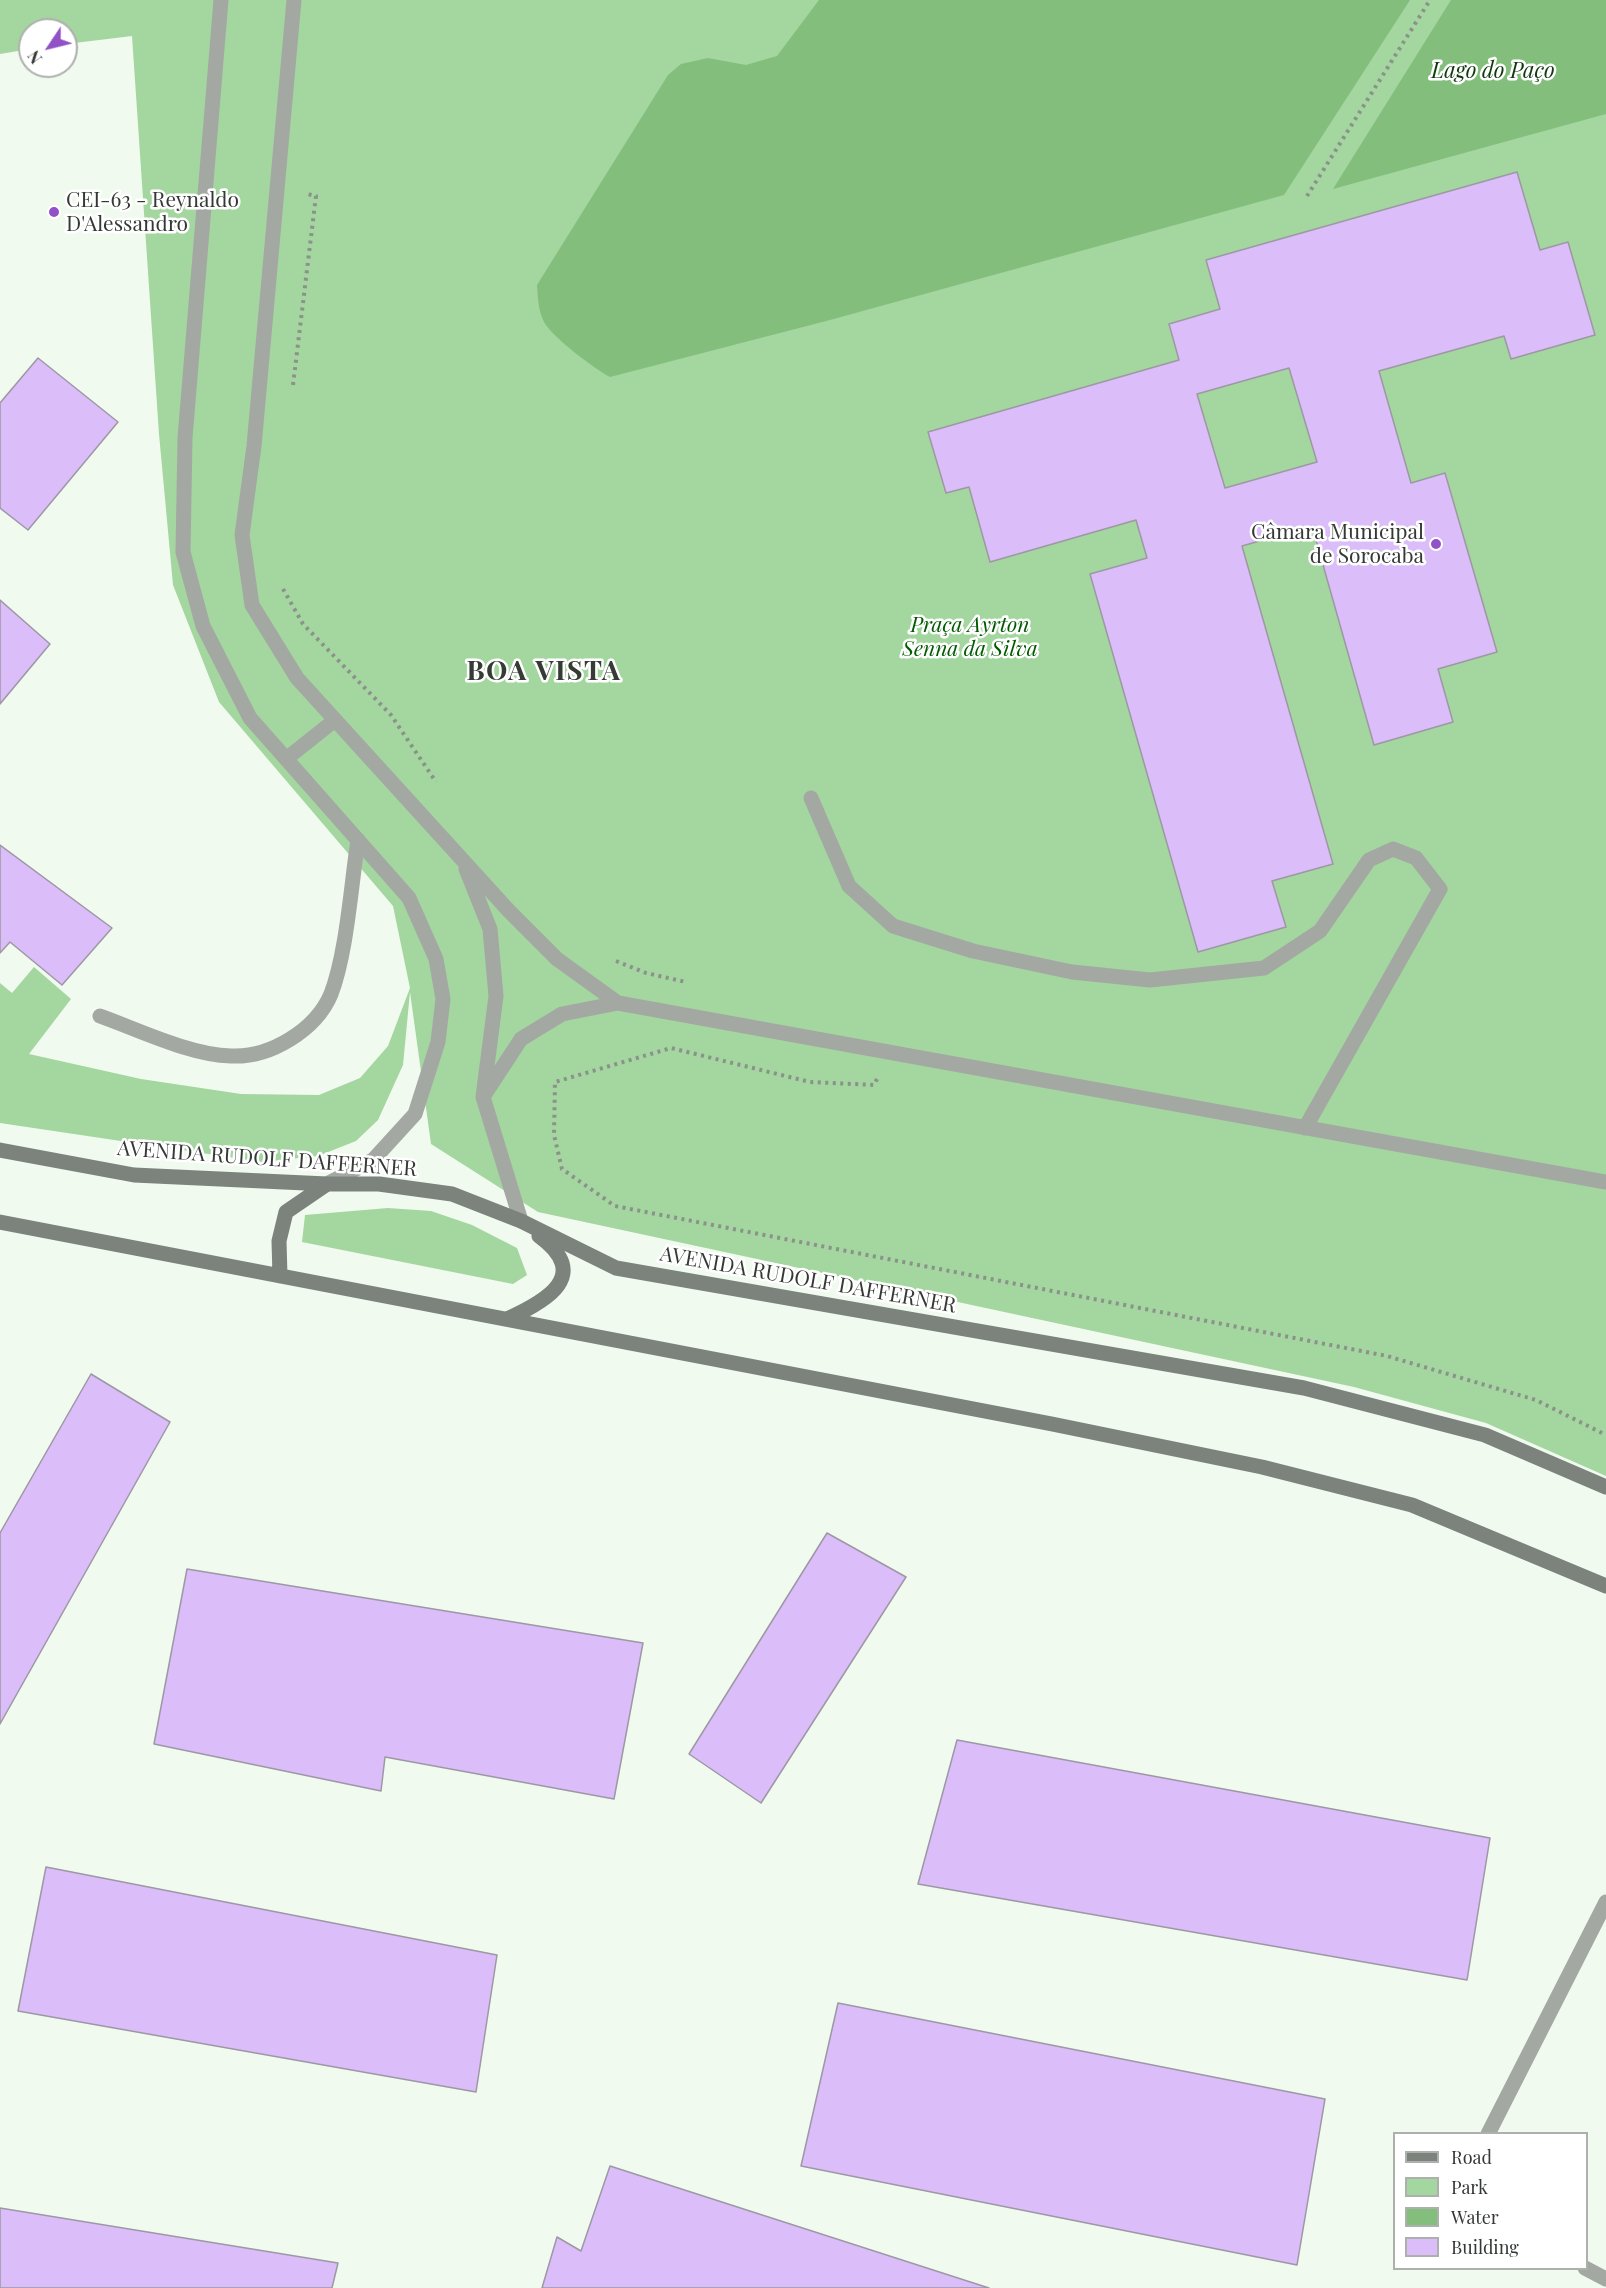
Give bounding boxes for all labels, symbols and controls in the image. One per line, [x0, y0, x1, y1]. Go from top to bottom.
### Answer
north arrow [18, 18, 78, 78]
text: N [23, 47, 46, 68]
water label: Lago do Paço [1431, 58, 1555, 84]
place label: CEI-63 - Reynaldo D'Alessandro [66, 187, 239, 237]
marker: CEI-63 - Reynaldo D'Alessandro [47, 205, 61, 219]
place label: Câmara Municipal de Sorocaba [1251, 519, 1424, 569]
marker: Câmara Municipal de Sorocaba [1429, 537, 1443, 551]
park label: Praça Ayrton Senna da Silva [902, 612, 1038, 662]
district label: BOA VISTA [466, 656, 622, 688]
street label: AVENIDA RUDOLF DAFFERNER [116, 1136, 418, 1182]
street label: AVENIDA RUDOLF DAFFERNER [658, 1242, 958, 1318]
legend [1393, 2132, 1588, 2270]
text: Road [1451, 2145, 1492, 2169]
text: Park [1451, 2175, 1488, 2199]
text: Water [1451, 2205, 1499, 2229]
text: Building [1451, 2235, 1519, 2259]

